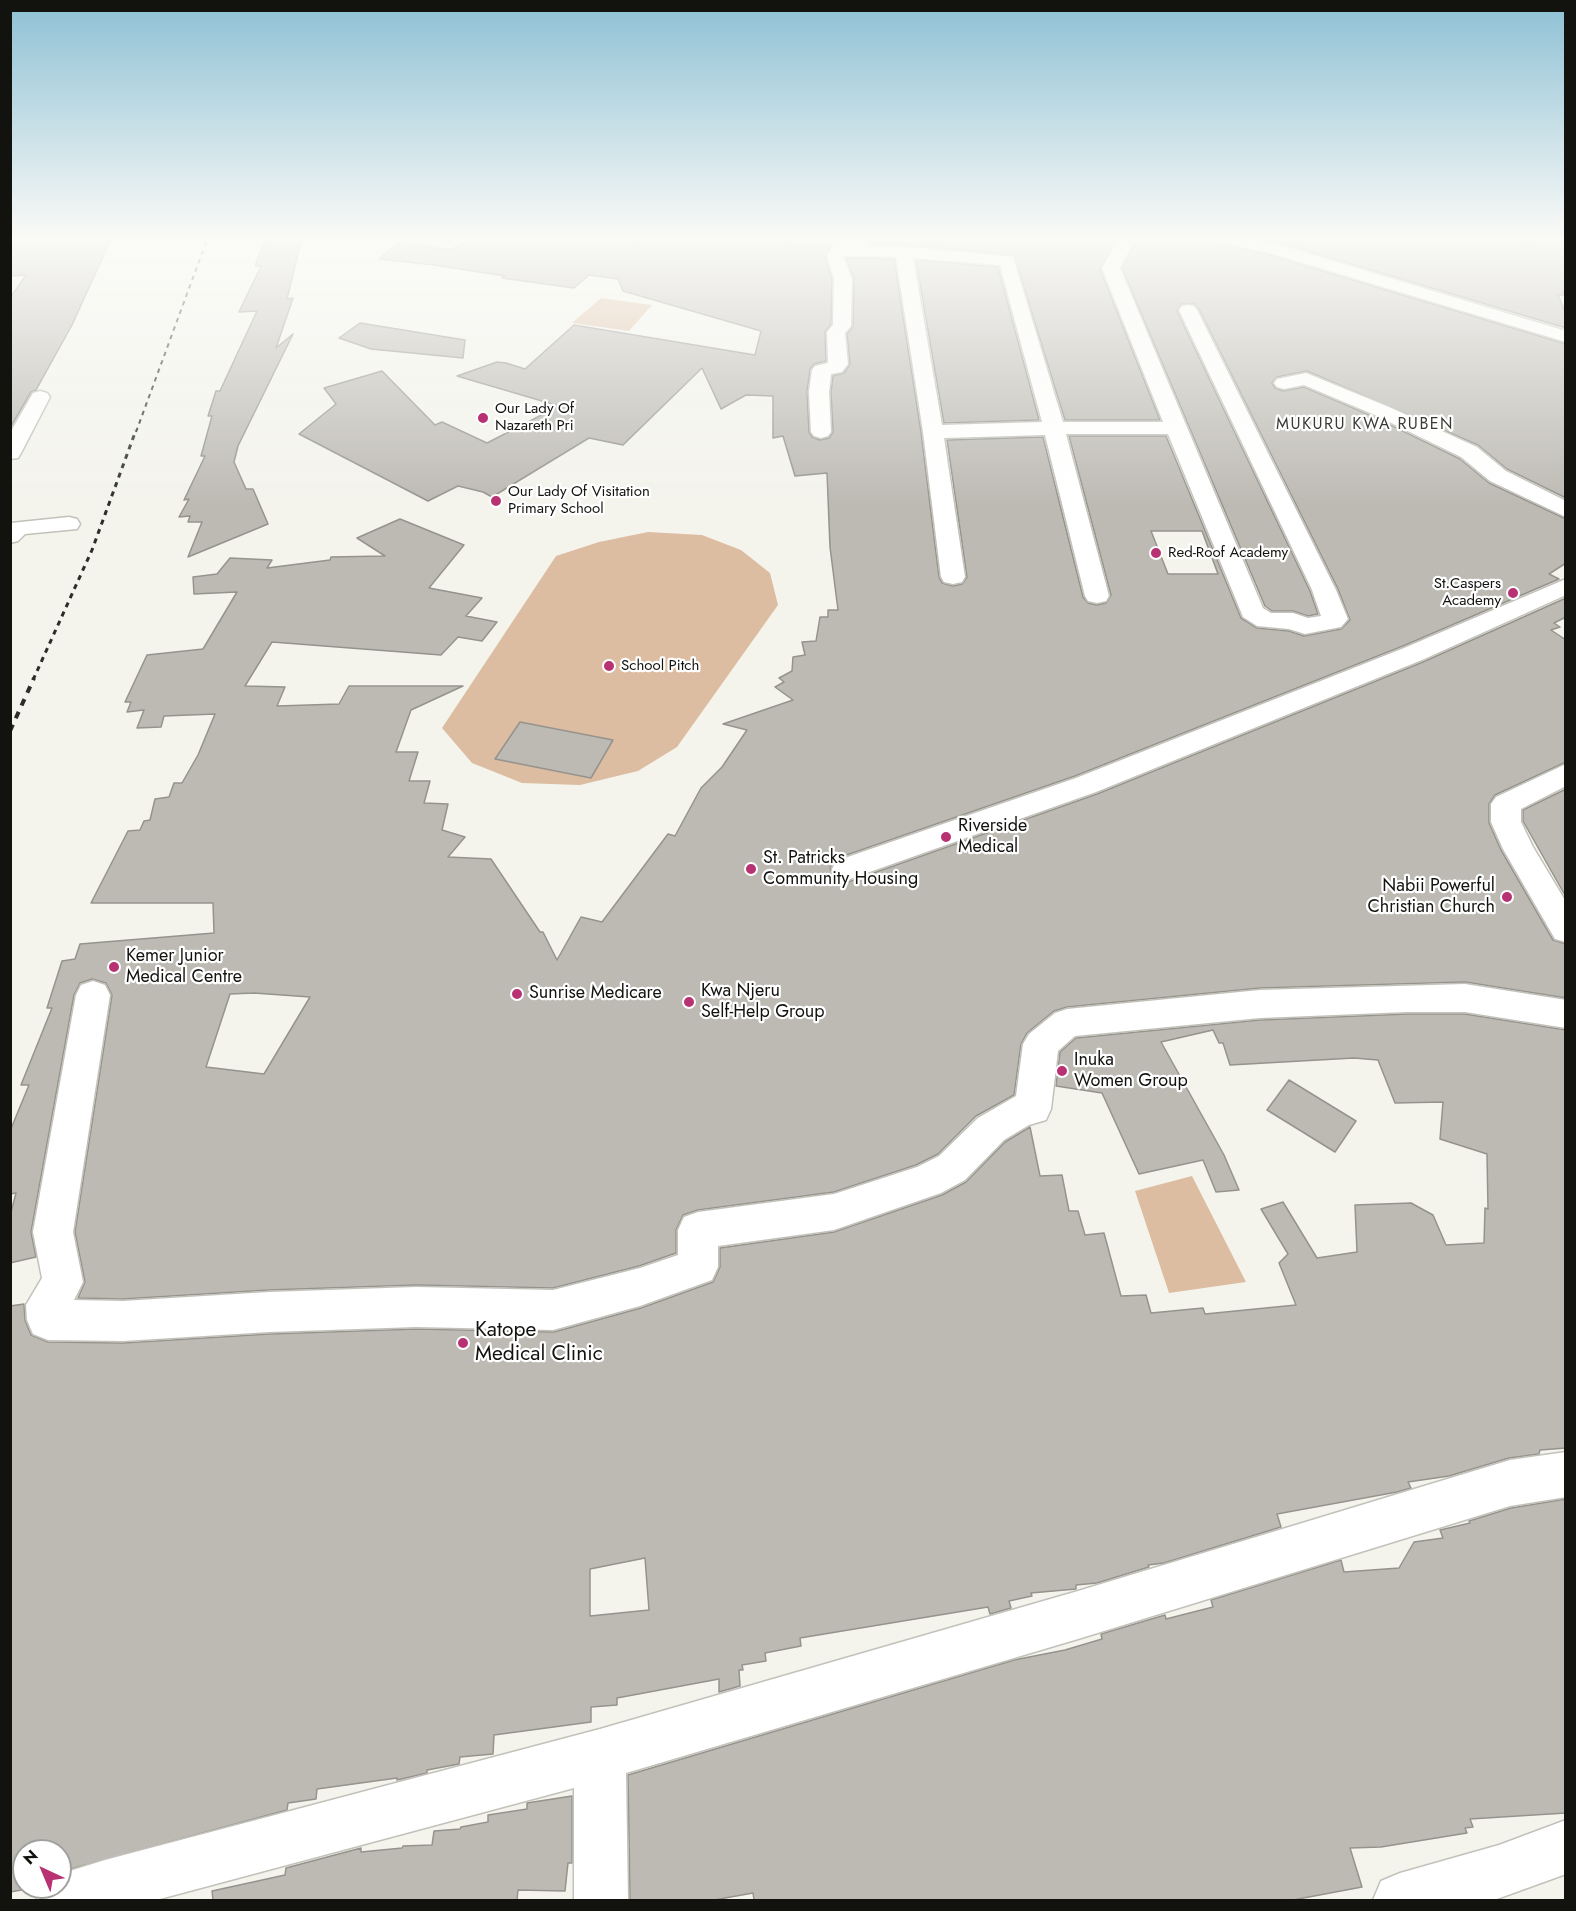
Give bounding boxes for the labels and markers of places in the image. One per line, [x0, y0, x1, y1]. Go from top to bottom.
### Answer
place label: Our Lady Of Nazareth Pri [495, 400, 574, 435]
marker: Our Lady Of Nazareth Pri [476, 411, 490, 425]
place label: Our Lady Of Visitation Primary School [508, 483, 650, 518]
marker: Our Lady Of Visitation Primary School [489, 494, 503, 508]
place label: Red-Roof Academy [1168, 544, 1288, 562]
marker: Red-Roof Academy [1149, 546, 1163, 560]
place label: St.Caspers Academy [1434, 575, 1501, 610]
marker: St.Caspers Academy [1506, 586, 1520, 600]
place label: School Pitch [621, 657, 699, 675]
marker: School Pitch [602, 659, 616, 673]
place label: Riverside Medical [958, 816, 1027, 858]
marker: Riverside Medical [939, 830, 953, 844]
place label: St. Patricks Community Housing [763, 848, 918, 890]
marker: St. Patricks Community Housing [744, 862, 758, 876]
place label: Nabii Powerful Christian Church [1367, 876, 1495, 918]
marker: Nabii Powerful Christian Church [1500, 890, 1514, 904]
place label: Kemer Junior Medical Centre [126, 946, 242, 988]
marker: Kemer Junior Medical Centre [107, 960, 121, 974]
place label: Kwa Njeru Self-Help Group [701, 981, 825, 1024]
place label: Sunrise Medicare [529, 983, 662, 1005]
marker: Sunrise Medicare [510, 987, 524, 1001]
marker: Kwa Njeru Self-Help Group [682, 995, 696, 1009]
place label: Inuka Women Group [1074, 1050, 1188, 1092]
marker: Inuka Women Group [1055, 1064, 1069, 1078]
place label: Katope Medical Clinic [475, 1318, 603, 1368]
marker: Katope Medical Clinic [456, 1336, 470, 1350]

